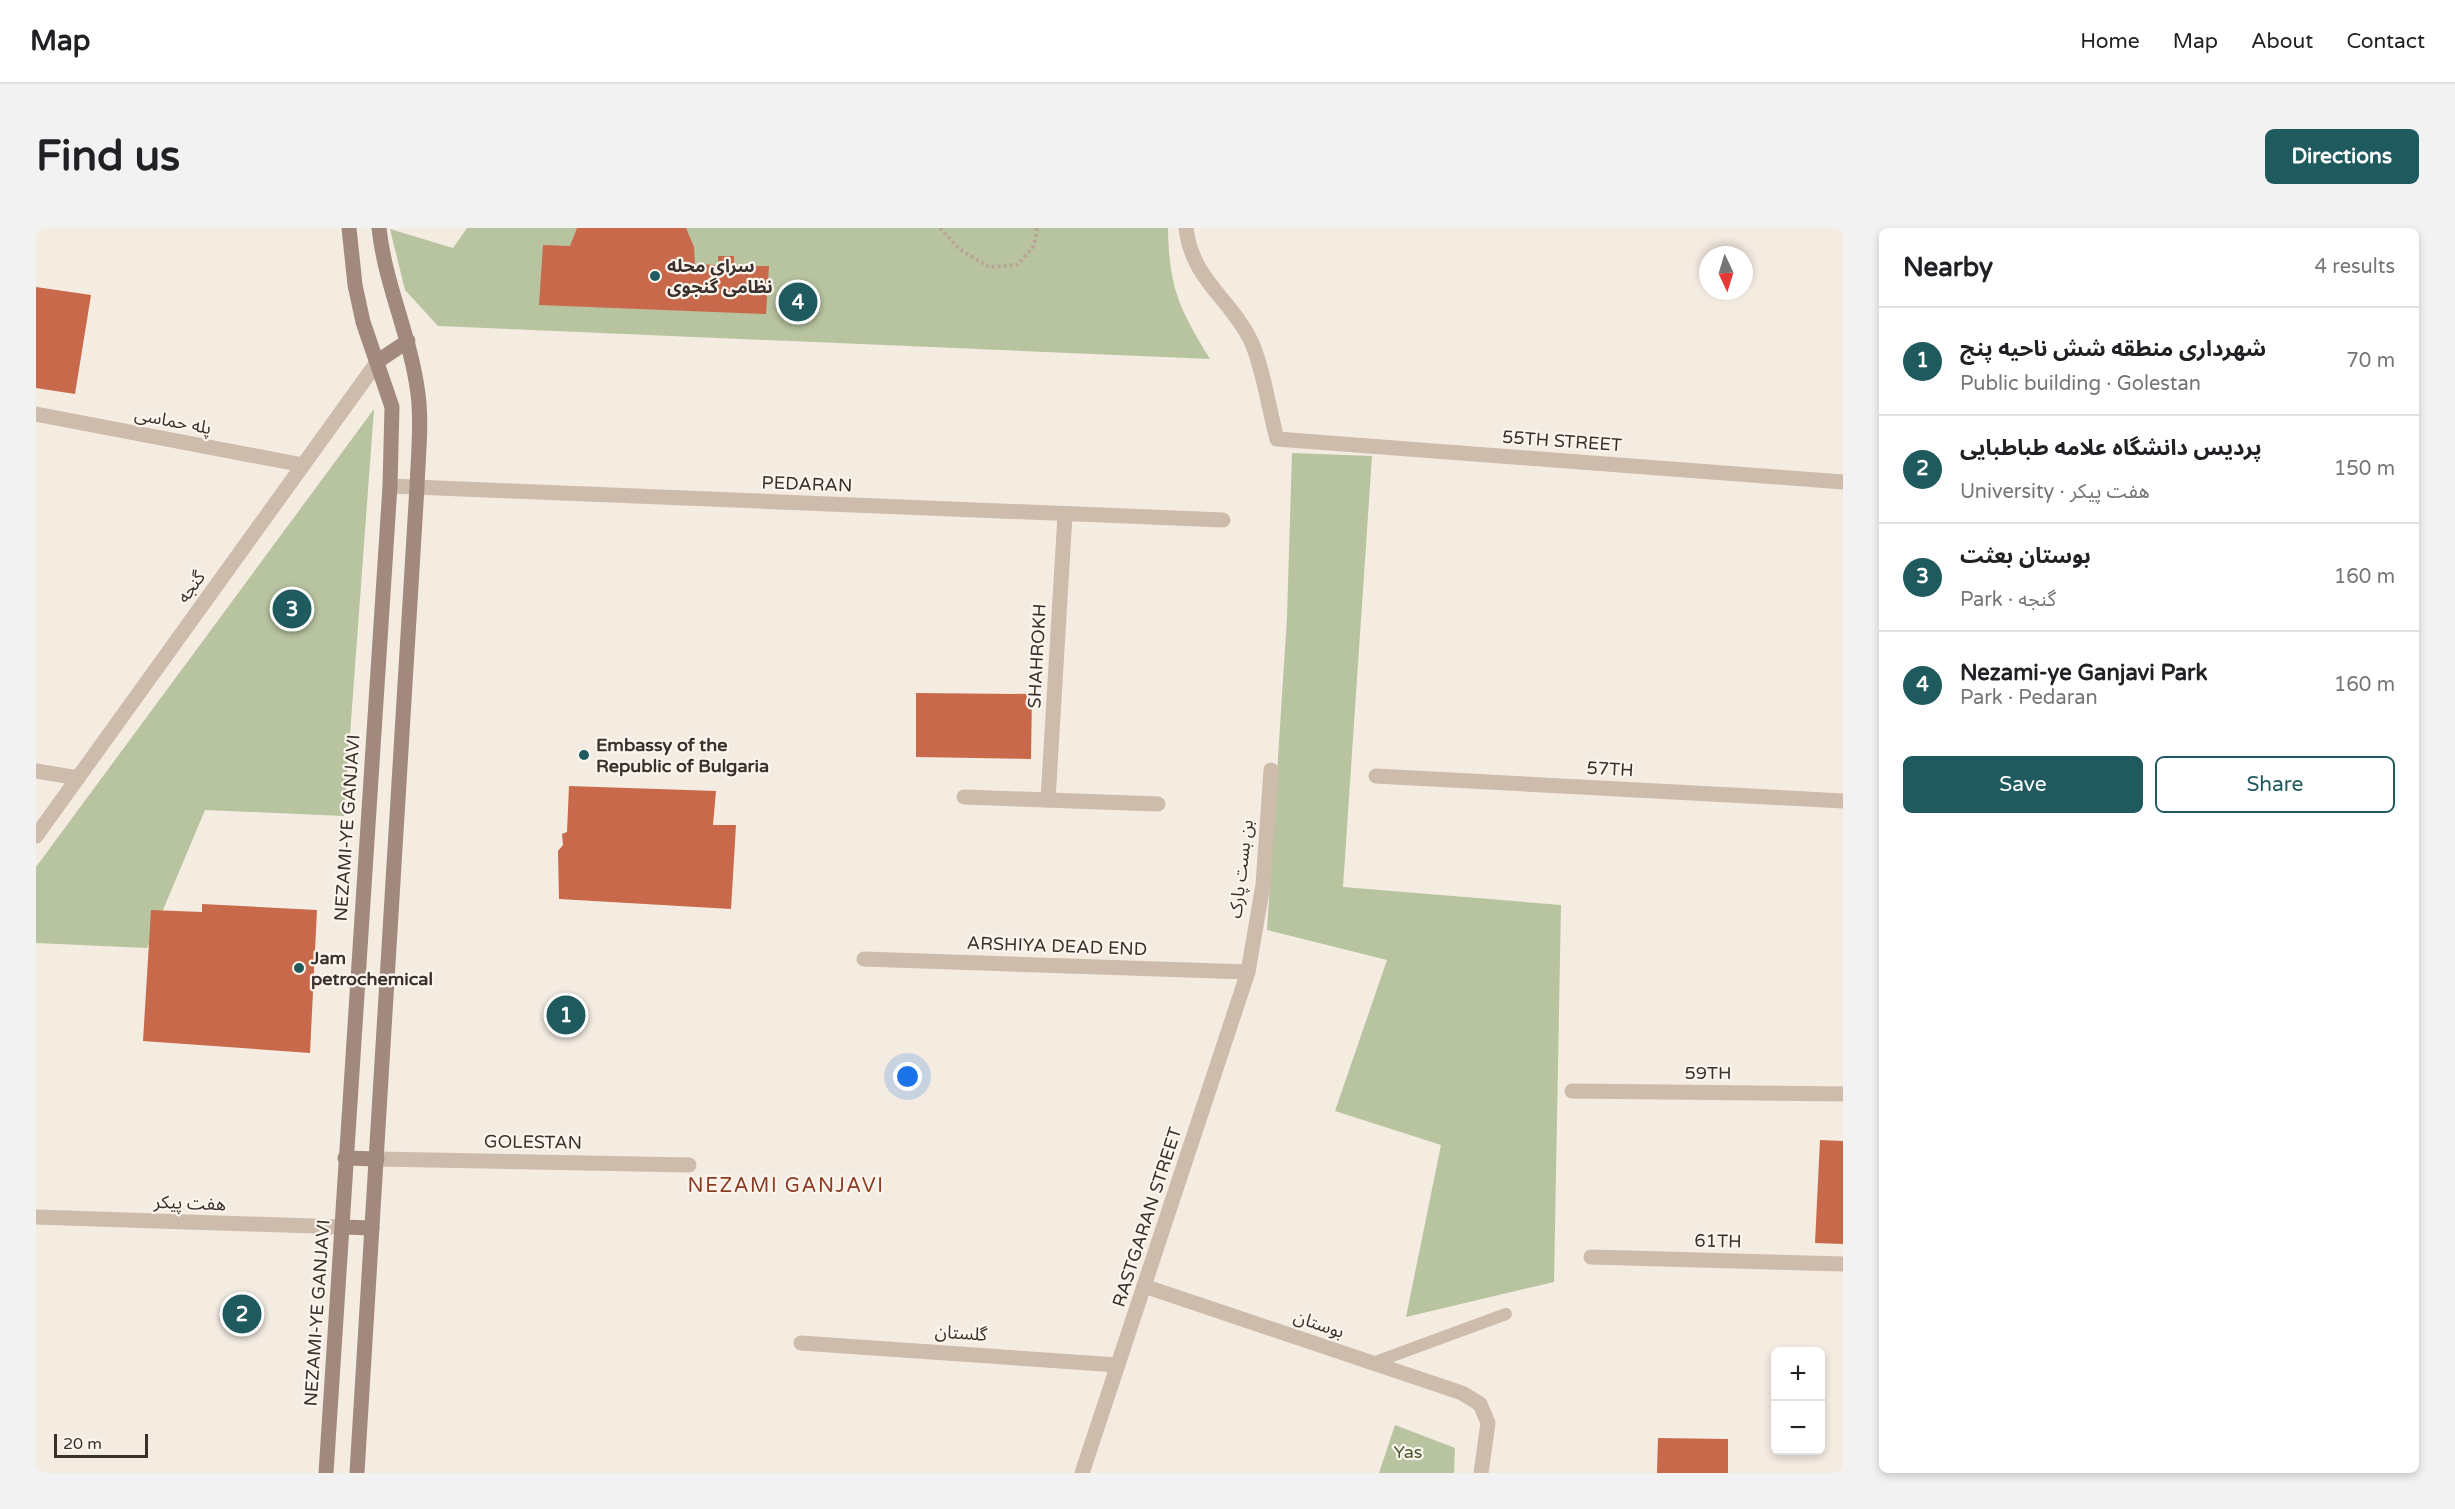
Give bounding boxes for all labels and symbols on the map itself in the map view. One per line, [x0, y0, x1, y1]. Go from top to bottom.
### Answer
north arrow [1699, 246, 1753, 300]
place label: سرای محله نظامی گنجوی [667, 255, 773, 298]
marker: سرای محله نظامی گنجوی [648, 269, 662, 283]
pin: 4 [778, 280, 818, 325]
street label: پله حماسی [133, 403, 213, 439]
street label: 55TH STREET [1501, 426, 1623, 456]
street label: PEDARAN [761, 471, 853, 497]
street label: گنجه [172, 566, 210, 607]
pin: 3 [272, 586, 312, 632]
street label: SHAHROKH [1023, 603, 1051, 709]
street label: NEZAMI-YE GANJAVI [329, 734, 365, 922]
place label: Embassy of the Republic of Bulgaria [596, 734, 769, 777]
marker: Embassy of the Republic of Bulgaria [577, 748, 591, 762]
street label: 57TH [1586, 757, 1634, 781]
street label: بن بست پارک [1224, 818, 1258, 920]
street label: ARSHIYA DEAD END [966, 932, 1148, 960]
place label: Jam petrochemical [310, 947, 433, 990]
marker: Jam petrochemical [292, 961, 306, 975]
pin: 1 [546, 992, 586, 1038]
your location [893, 1062, 922, 1091]
street label: 59TH [1684, 1062, 1732, 1084]
street label: RASTGARAN STREET [1108, 1124, 1186, 1310]
street label: GOLESTAN [484, 1130, 582, 1154]
district label: NEZAMI GANJAVI [688, 1174, 884, 1198]
street label: هفت پیکر [153, 1191, 226, 1215]
street label: NEZAMI-YE GANJAVI [299, 1219, 335, 1407]
street label: 61TH [1694, 1230, 1742, 1252]
pin: 2 [222, 1292, 262, 1336]
street label: بوستان [1291, 1305, 1347, 1343]
street label: گلستان [934, 1320, 988, 1346]
scale bar [54, 1431, 148, 1458]
park label: Yas [1394, 1441, 1422, 1463]

